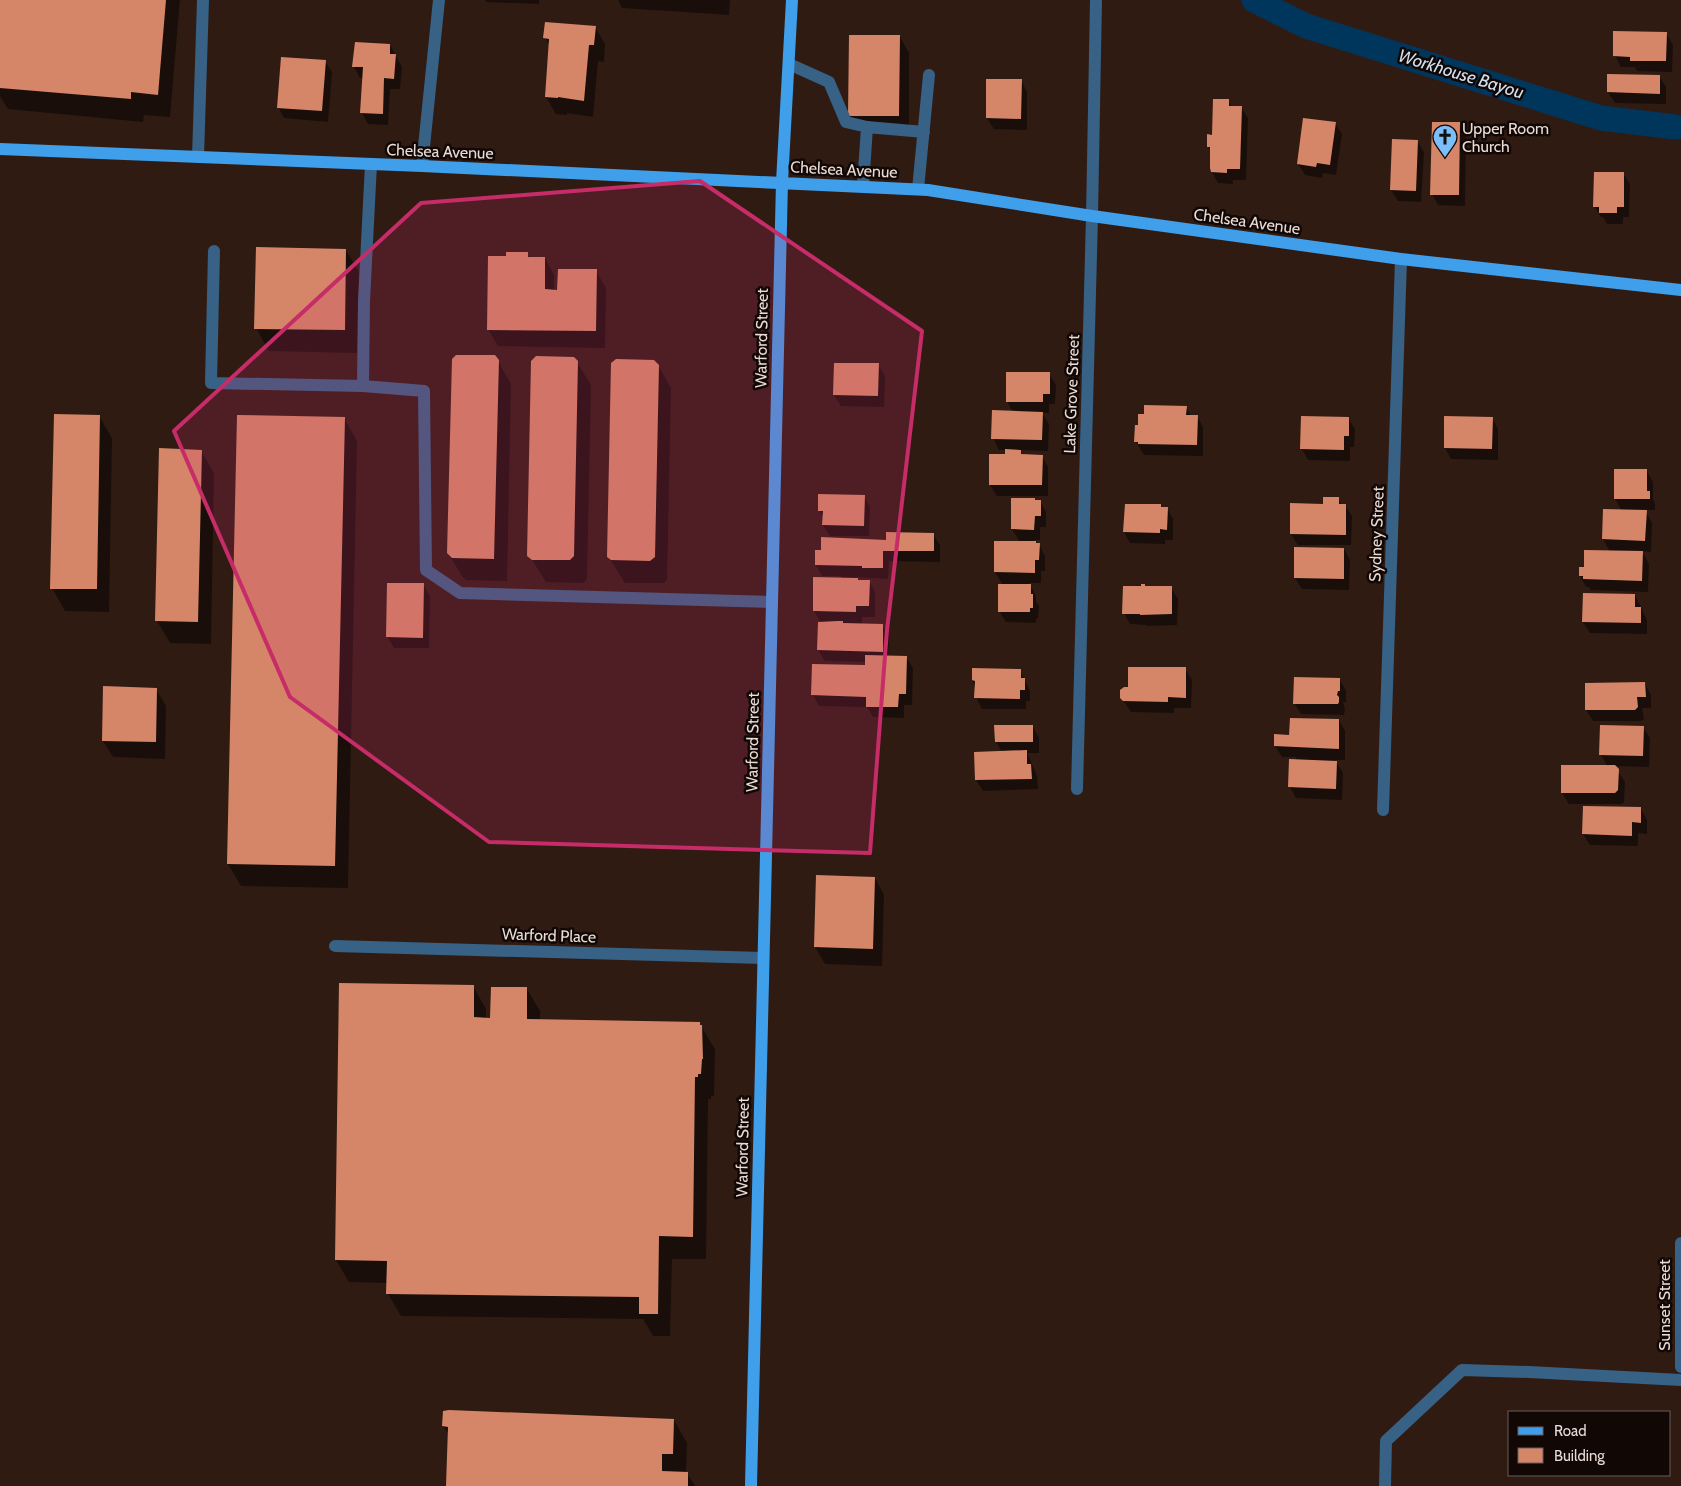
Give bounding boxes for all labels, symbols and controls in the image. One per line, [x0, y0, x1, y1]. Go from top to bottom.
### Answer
water label: Workhouse Bayou [1396, 44, 1527, 104]
place label: Upper Room Church [1462, 119, 1549, 156]
church icon: Upper Room Church [1432, 124, 1458, 158]
street label: Chelsea Avenue [386, 140, 494, 163]
street label: Chelsea Avenue [790, 157, 898, 182]
street label: Chelsea Avenue [1192, 205, 1301, 238]
street label: Warford Street [751, 287, 772, 388]
street label: Lake Grove Street [1060, 334, 1083, 454]
street label: Sydney Street [1365, 485, 1388, 582]
street label: Warford Street [742, 691, 763, 792]
street label: Warford Place [501, 924, 596, 947]
street label: Warford Street [732, 1096, 753, 1197]
street label: Sunset Street [1655, 1259, 1674, 1351]
legend [1508, 1411, 1671, 1476]
text: Road [1554, 1422, 1587, 1440]
text: Building [1554, 1447, 1605, 1465]

